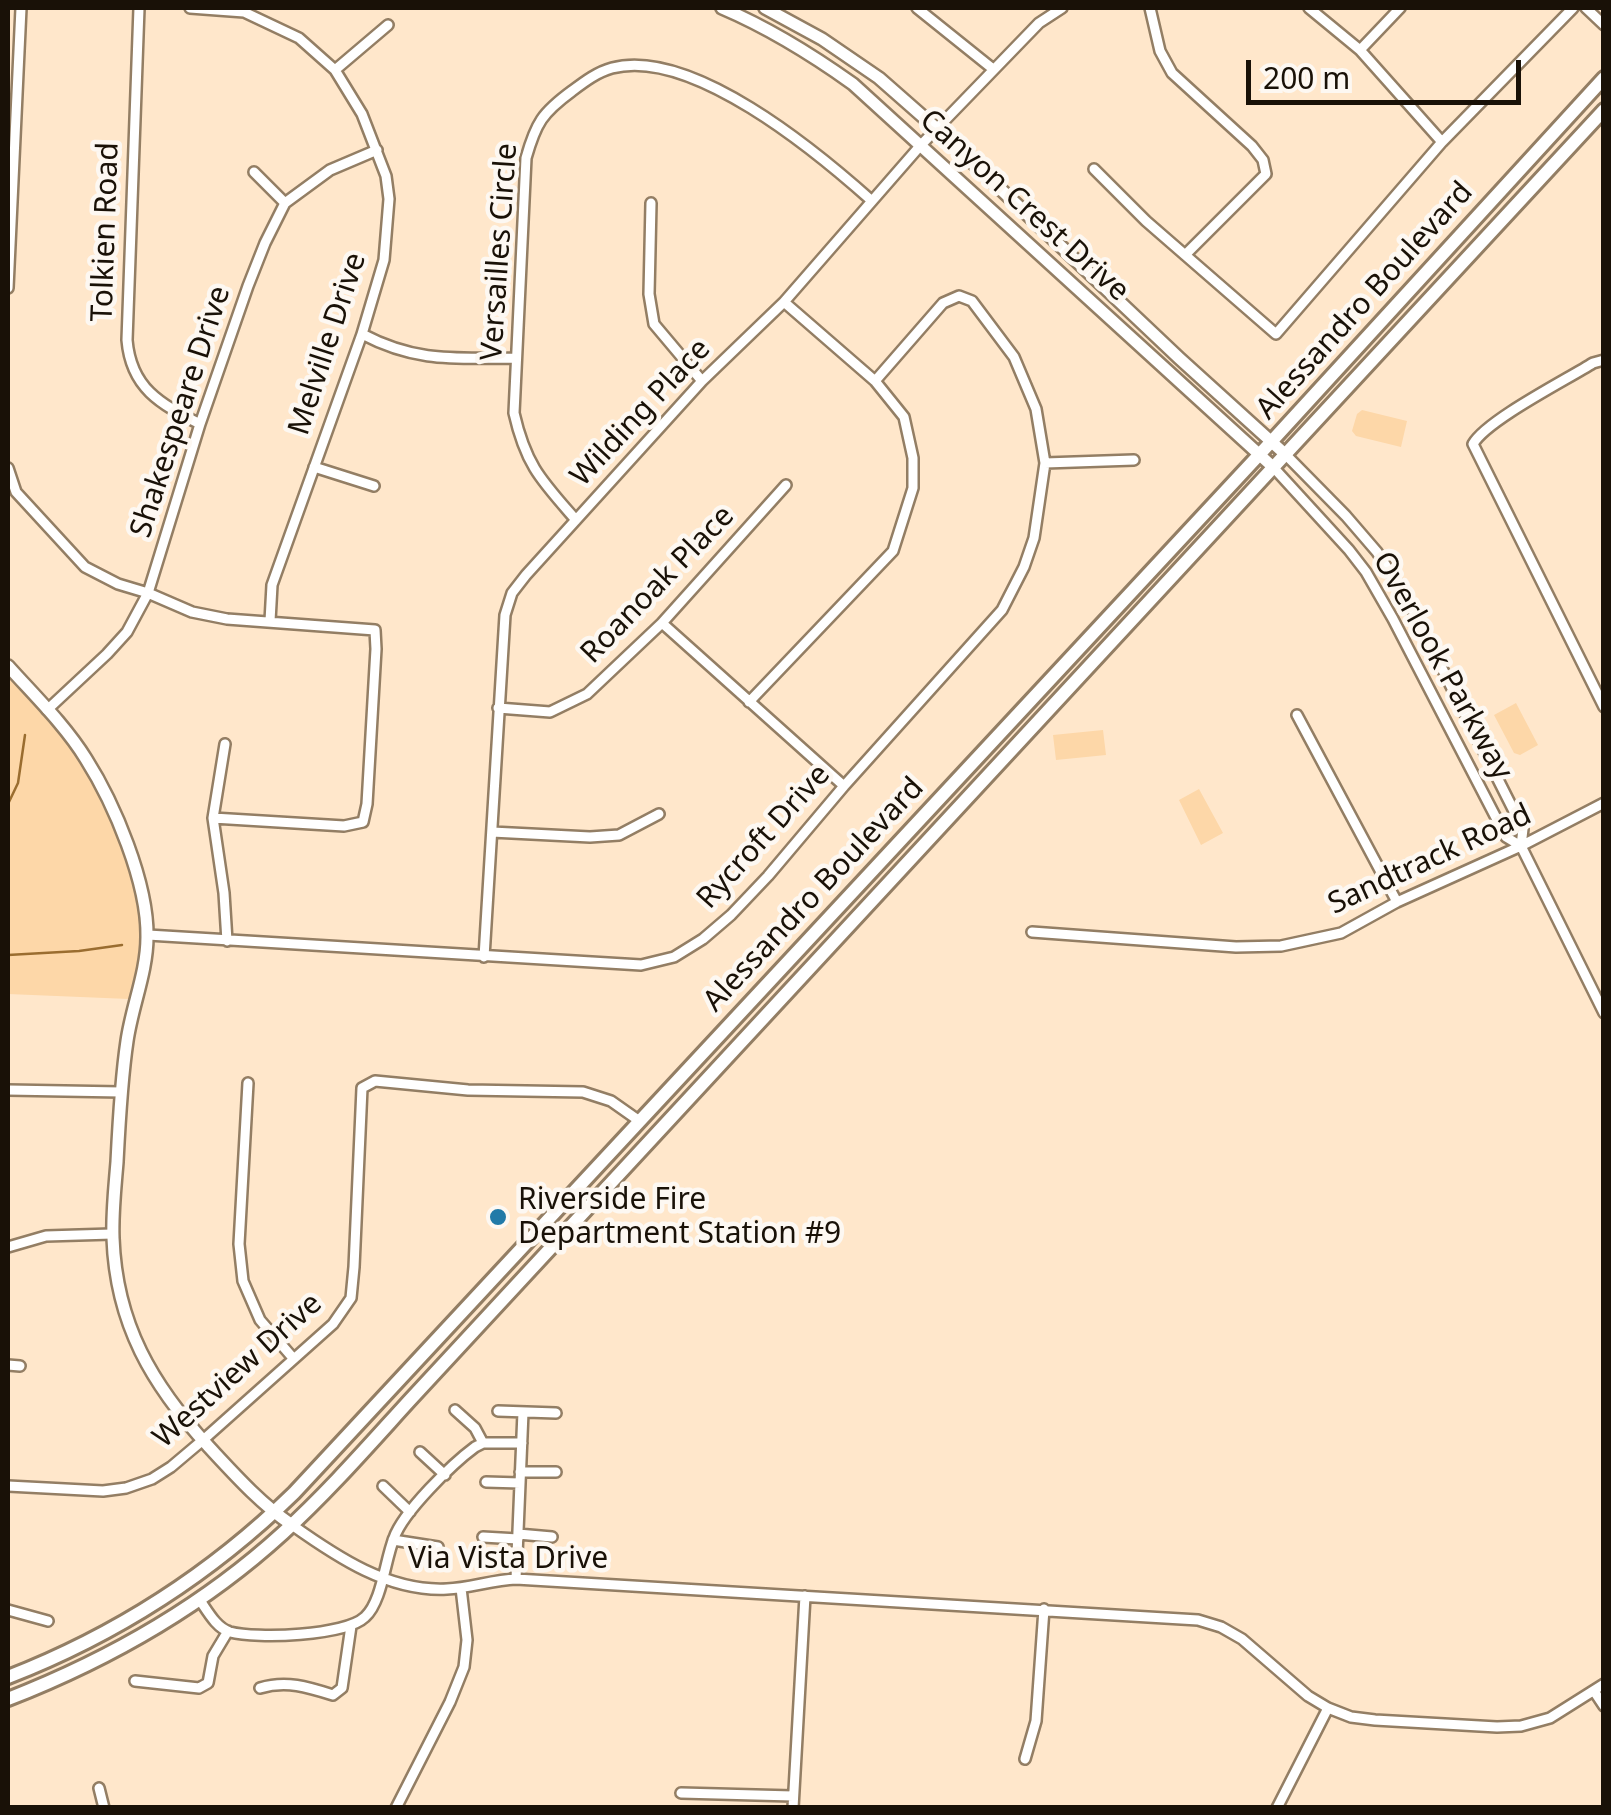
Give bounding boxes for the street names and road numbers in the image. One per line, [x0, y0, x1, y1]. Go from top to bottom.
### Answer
street label: Canyon Crest Drive [912, 103, 1136, 309]
street label: Tolkien Road [85, 142, 127, 322]
street label: Versailles Circle [474, 142, 526, 362]
street label: Alessandro Boulevard [1249, 175, 1481, 427]
street label: Melville Drive [282, 248, 374, 440]
street label: Shakespeare Drive [123, 282, 239, 542]
street label: Wilding Place [564, 332, 718, 494]
street label: Roanoak Place [574, 499, 742, 671]
street label: Overlook Parkway [1364, 546, 1520, 786]
street label: Rycroft Drive [690, 758, 838, 916]
street label: Alessandro Boulevard [696, 771, 932, 1019]
street label: Sandtrack Road [1323, 797, 1537, 923]
street label: Westview Drive [146, 1286, 330, 1456]
street label: Via Vista Drive [408, 1541, 608, 1577]

